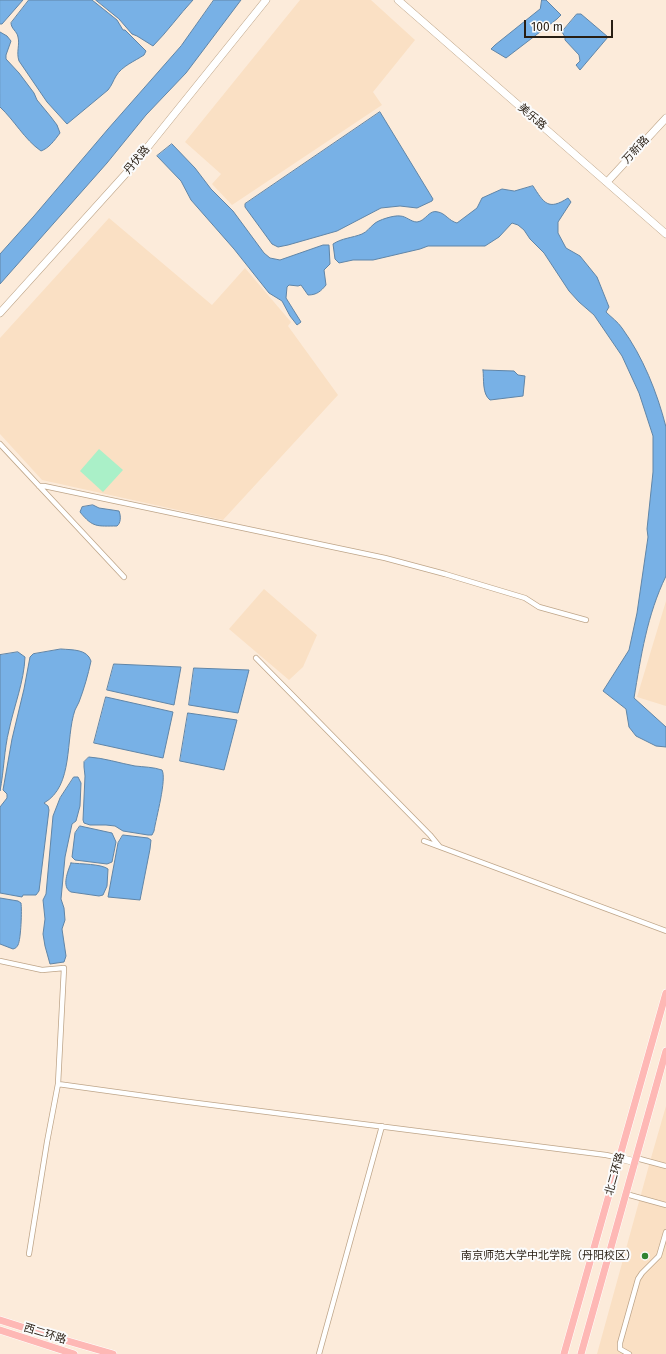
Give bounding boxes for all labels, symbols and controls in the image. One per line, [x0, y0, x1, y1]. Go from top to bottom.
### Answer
scale bar [526, 12, 615, 38]
text: 100 m [531, 20, 563, 34]
street label: 美乐路 [515, 101, 549, 133]
street label: 万新路 [620, 133, 652, 167]
street label: 丹伏路 [121, 143, 153, 177]
street label: 北二环路 [603, 1151, 627, 1197]
place label: 南京师范大学中北学院（丹阳校区） [461, 1249, 637, 1263]
marker: 南京师范大学中北学院（丹阳校区） [640, 1251, 650, 1261]
street label: 西二环路 [22, 1321, 68, 1347]

